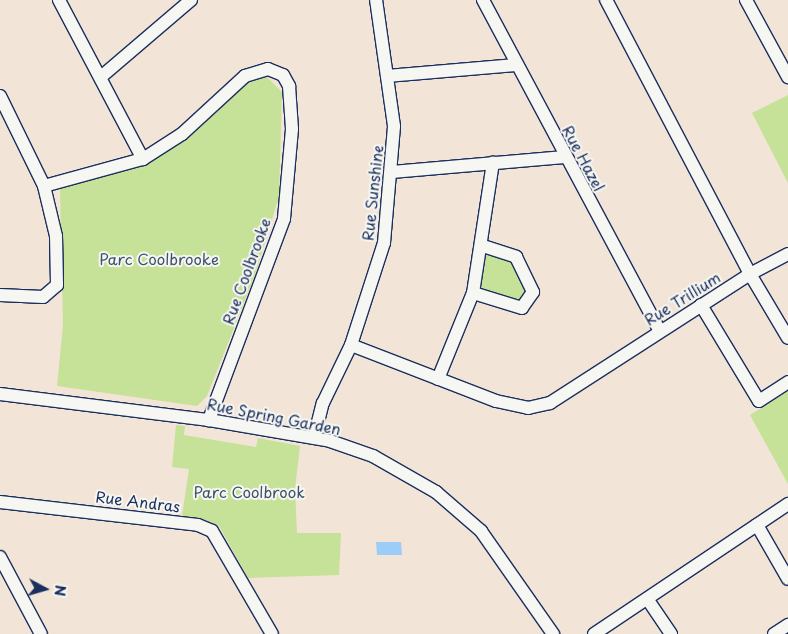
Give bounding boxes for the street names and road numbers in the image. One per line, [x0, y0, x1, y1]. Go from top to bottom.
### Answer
street label: Rue Hazel [559, 122, 609, 194]
street label: Rue Sunshine [358, 144, 386, 242]
street label: Rue Coolbrooke [218, 214, 274, 328]
street label: Rue Trillium [640, 267, 724, 329]
street label: Rue Spring Garden [205, 394, 343, 438]
street label: Rue Andras [94, 487, 182, 515]

